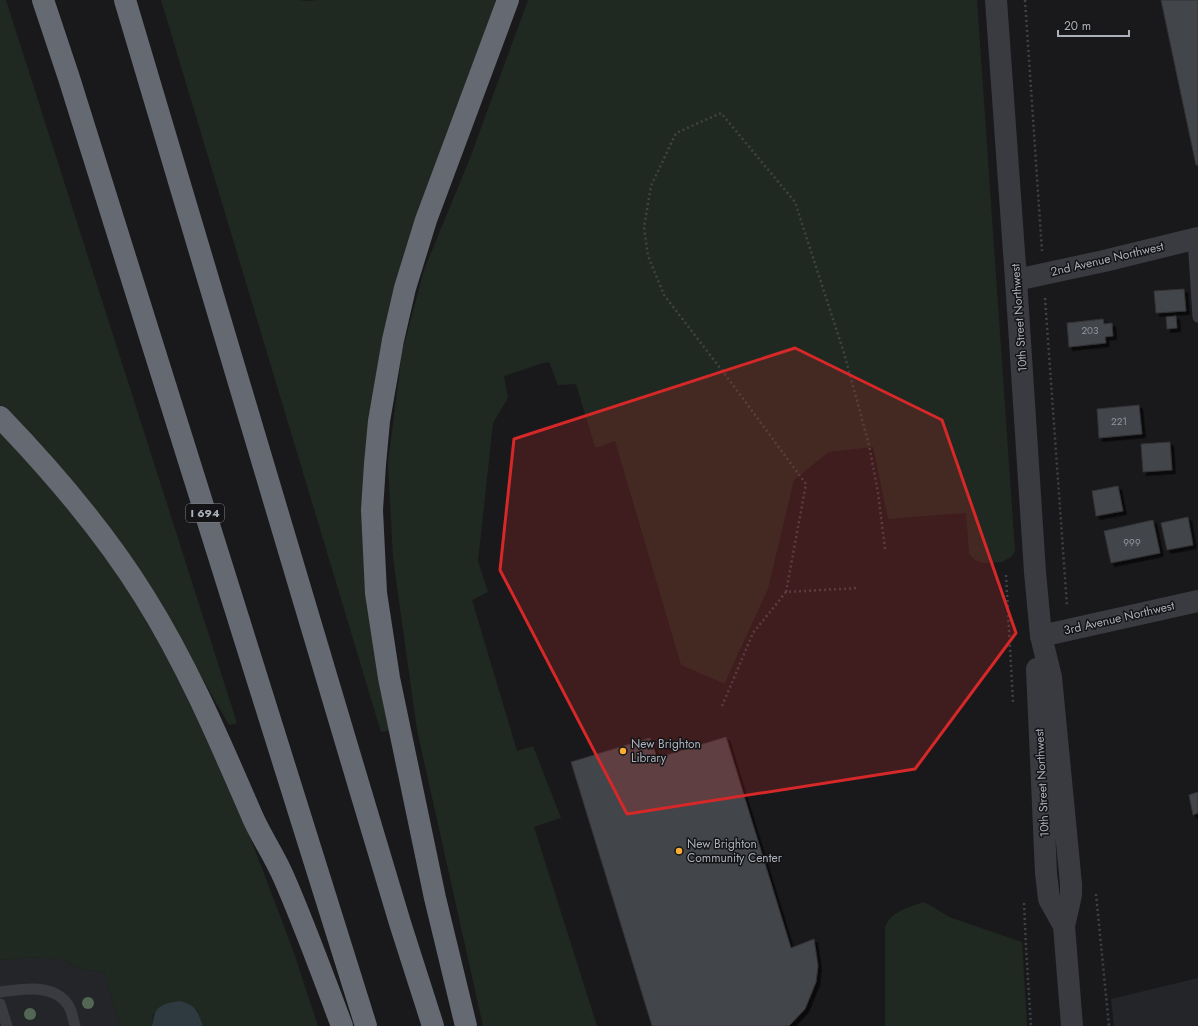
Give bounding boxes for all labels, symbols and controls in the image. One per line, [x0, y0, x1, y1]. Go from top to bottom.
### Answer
scale bar [1058, 12, 1129, 38]
text: 20 m [1064, 17, 1091, 35]
street label: 2nd Avenue Northwest [1049, 237, 1165, 281]
street label: 10th Street Northwest [1006, 263, 1032, 373]
house number: 203 [1081, 323, 1099, 338]
house number: 221 [1111, 414, 1127, 429]
road number: I 694 [186, 504, 224, 522]
house number: 999 [1123, 535, 1141, 550]
street label: 3rd Avenue Northwest [1062, 596, 1176, 639]
street label: 10th Street Northwest [1030, 728, 1054, 838]
place label: New Brighton Library [631, 735, 701, 767]
marker: New Brighton Library [618, 746, 628, 756]
place label: New Brighton Community Center [687, 835, 783, 867]
marker: New Brighton Community Center [674, 846, 684, 856]

